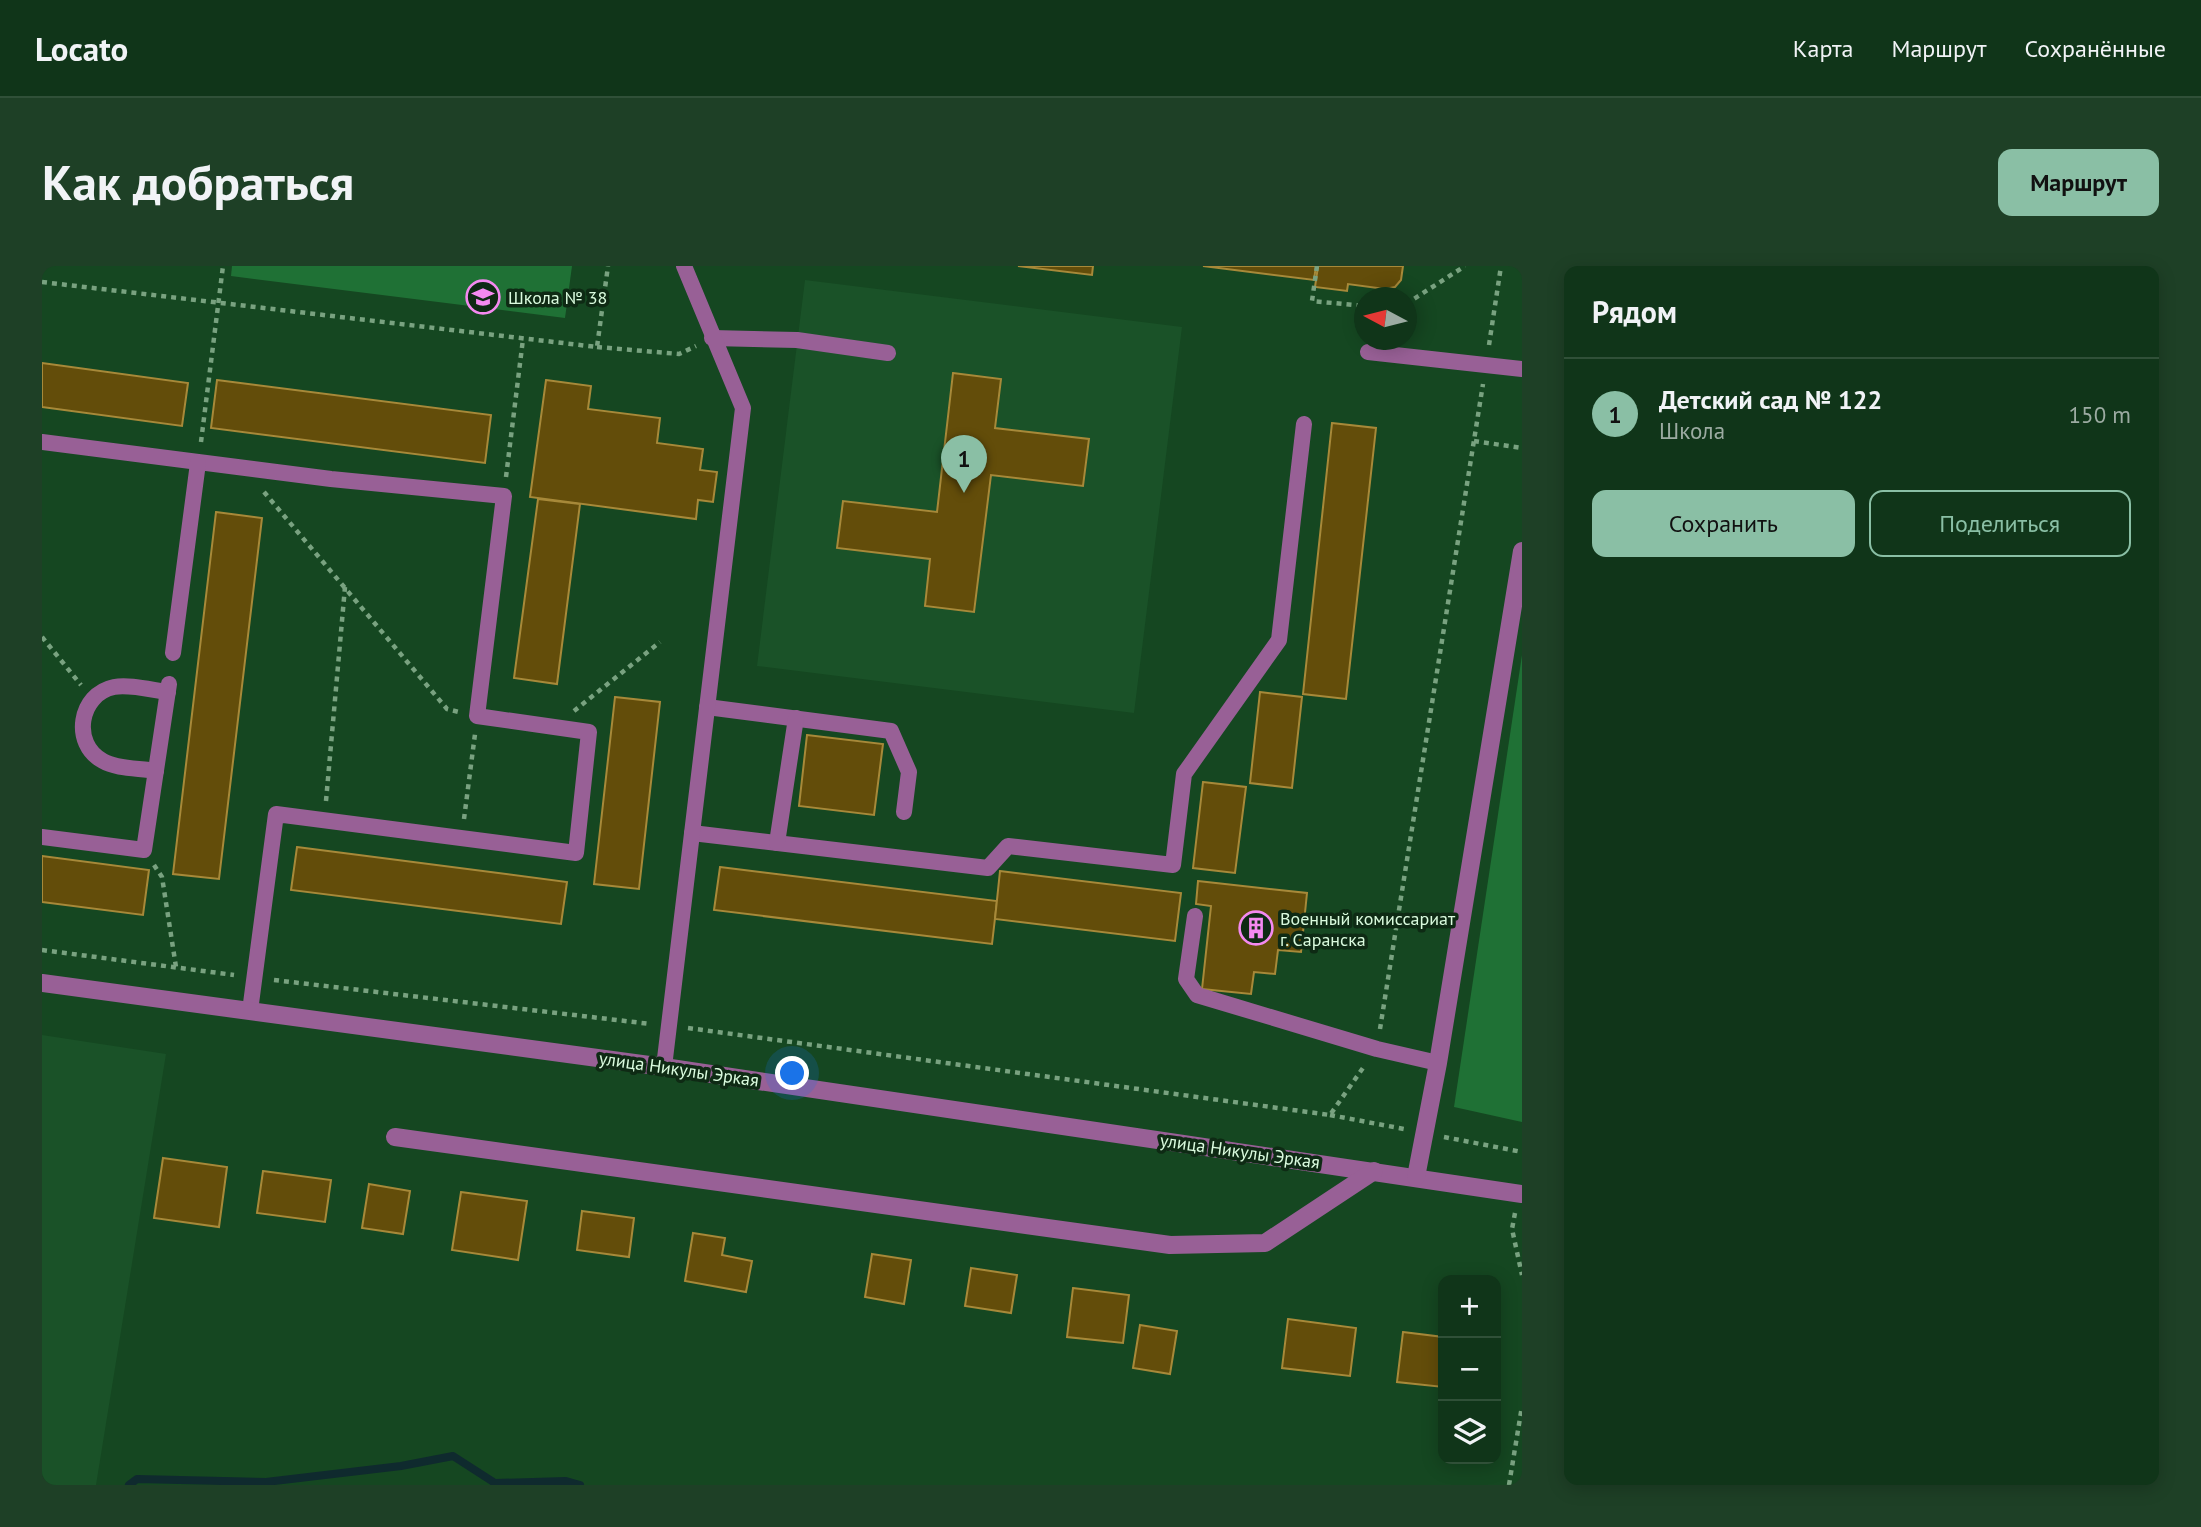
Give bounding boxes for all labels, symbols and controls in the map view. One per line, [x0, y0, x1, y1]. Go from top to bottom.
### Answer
text: Locato [35, 27, 128, 70]
text: Карта [1793, 33, 1853, 64]
text: Маршрут [1891, 33, 1986, 64]
text: Сохранённые [2024, 33, 2166, 64]
button: Маршрут [1998, 149, 2159, 216]
text: Как добраться [42, 150, 354, 214]
school or university icon: Школа № 38 [464, 278, 502, 316]
place label: Школа № 38 [508, 286, 607, 309]
north arrow [1354, 287, 1417, 350]
text: Рядом [1592, 292, 1677, 331]
text: Детский сад № 122 [1659, 383, 1882, 416]
text: 1 [1608, 400, 1622, 429]
text: 150 m [2069, 400, 2131, 429]
text: Школа [1659, 416, 1725, 445]
pin: 1 [941, 435, 987, 493]
button: Сохранить [1592, 490, 1855, 557]
button: Поделиться [1869, 490, 2131, 557]
place label: Военный комиссариат г. Саранска [1280, 907, 1456, 951]
building icon: Военный комиссариат г. Саранска [1237, 909, 1275, 947]
street label: улица Никулы Эркая [598, 1046, 760, 1092]
your location [775, 1056, 809, 1090]
street label: улица Никулы Эркая [1159, 1128, 1321, 1174]
map controls [1438, 1275, 1501, 1464]
button: + [1438, 1275, 1501, 1338]
button: − [1438, 1338, 1501, 1401]
button: layers [1438, 1401, 1501, 1464]

